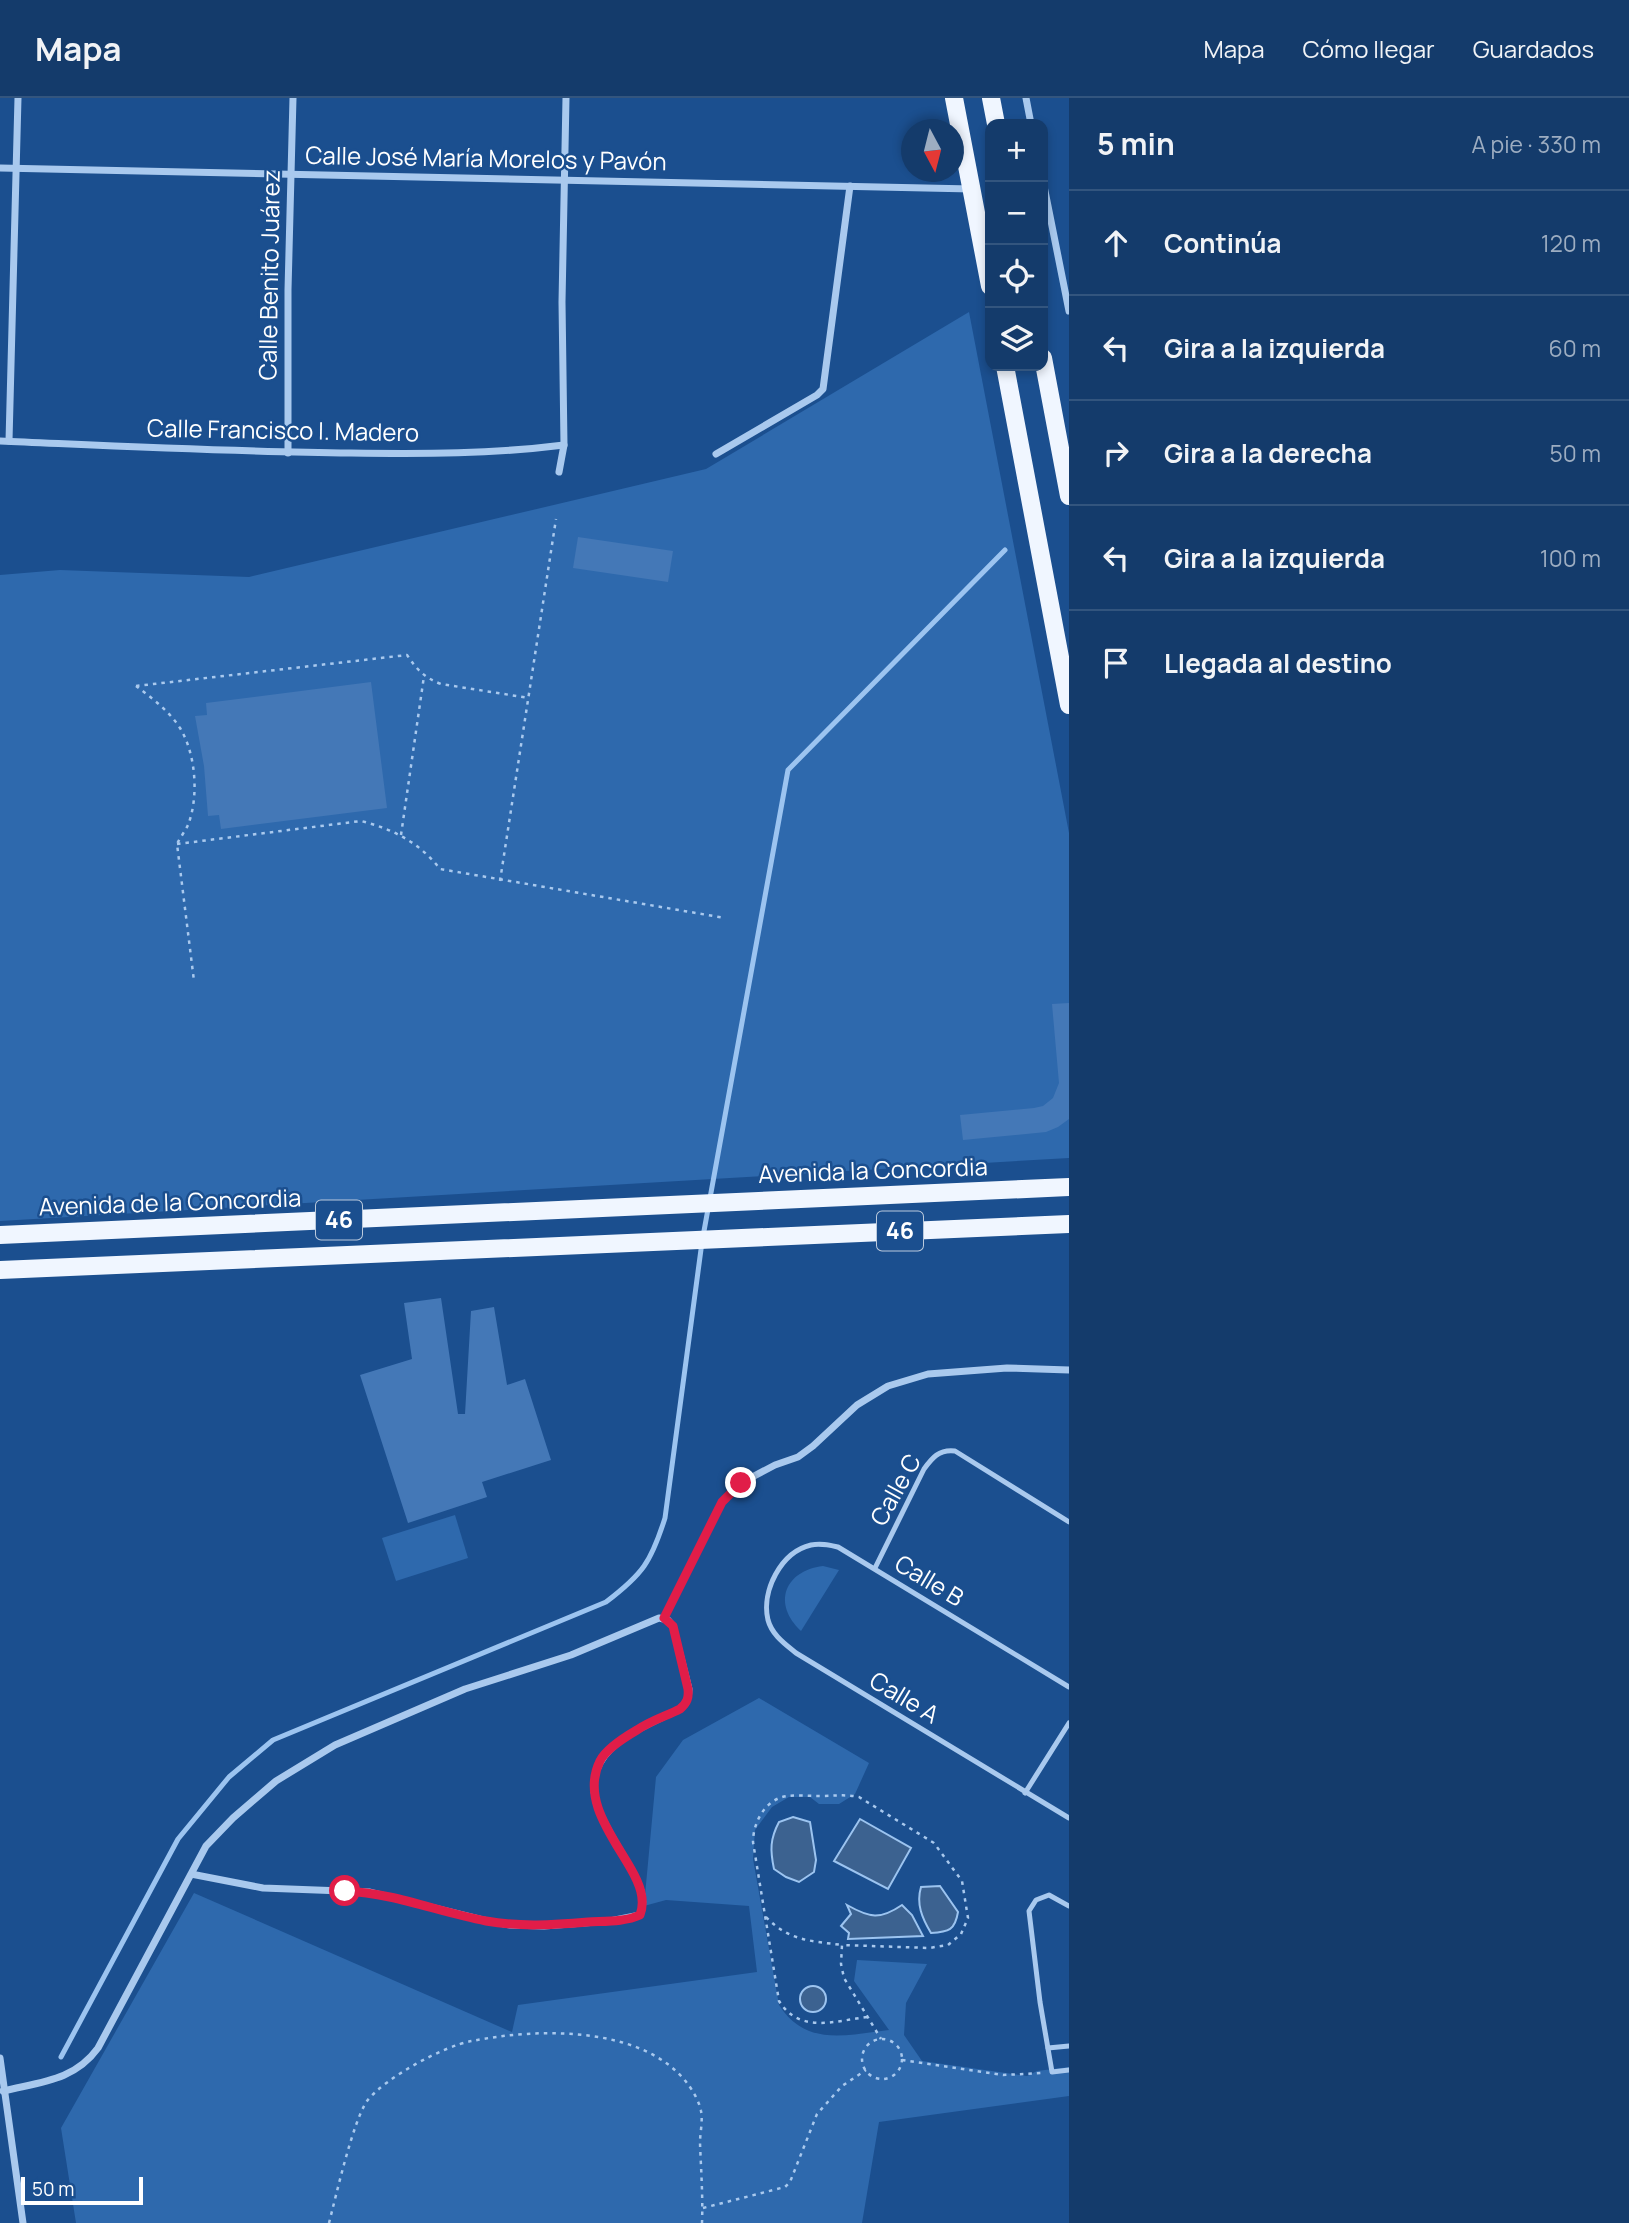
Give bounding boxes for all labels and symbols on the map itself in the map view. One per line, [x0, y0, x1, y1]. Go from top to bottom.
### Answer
north arrow [901, 119, 964, 182]
street label: Calle José María Morelos y Pavón [305, 138, 667, 177]
street label: Calle Benito Juárez [250, 169, 287, 381]
street label: Calle Francisco I. Madero [147, 411, 419, 448]
street label: Avenida la Concordia [758, 1149, 988, 1190]
street label: Avenida de la Concordia [38, 1180, 302, 1223]
road number: 46 [316, 1200, 362, 1240]
road number: 46 [877, 1212, 923, 1250]
street label: Calle C [861, 1447, 928, 1531]
route end [725, 1467, 756, 1498]
street label: Calle B [889, 1546, 971, 1613]
street label: Calle A [864, 1663, 946, 1730]
route start [329, 1875, 360, 1906]
scale bar [21, 2174, 144, 2206]

